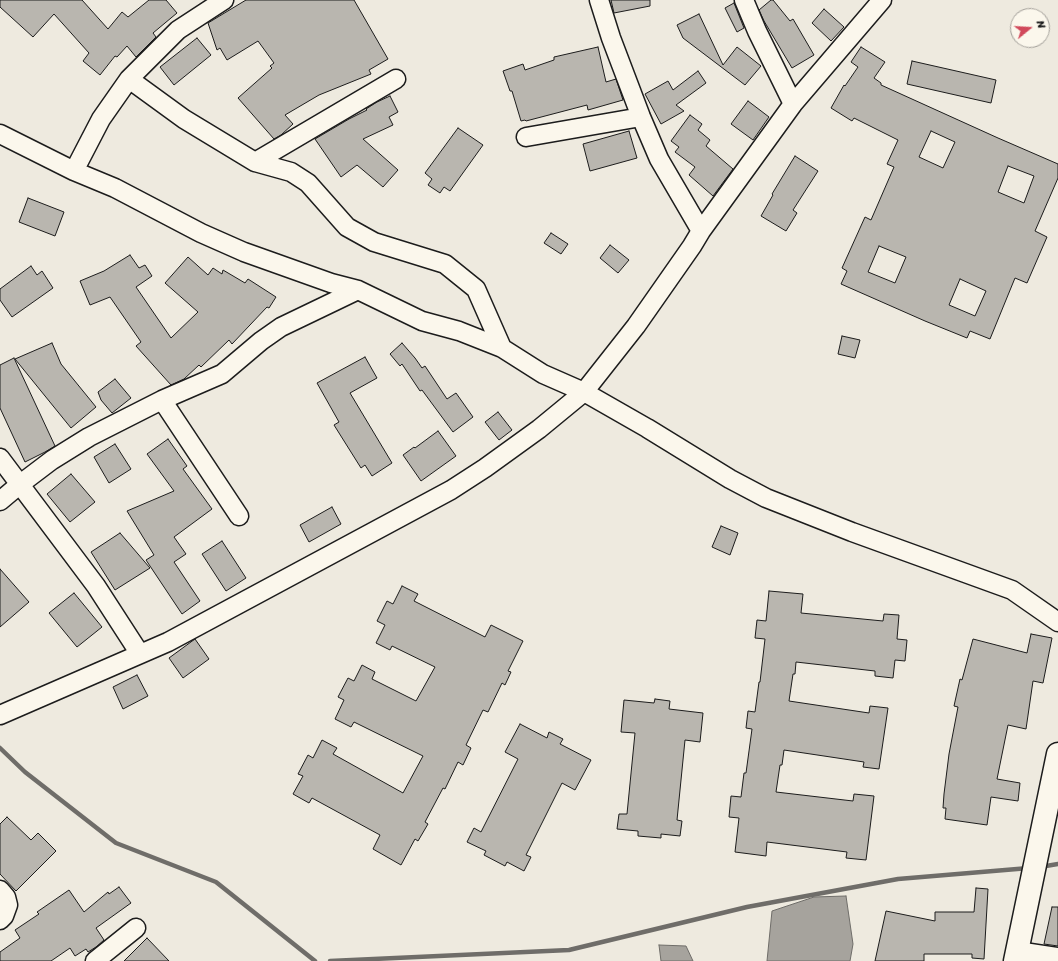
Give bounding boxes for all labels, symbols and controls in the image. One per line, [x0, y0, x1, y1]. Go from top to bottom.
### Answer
north arrow [1010, 8, 1050, 48]
text: N [1031, 18, 1051, 31]

